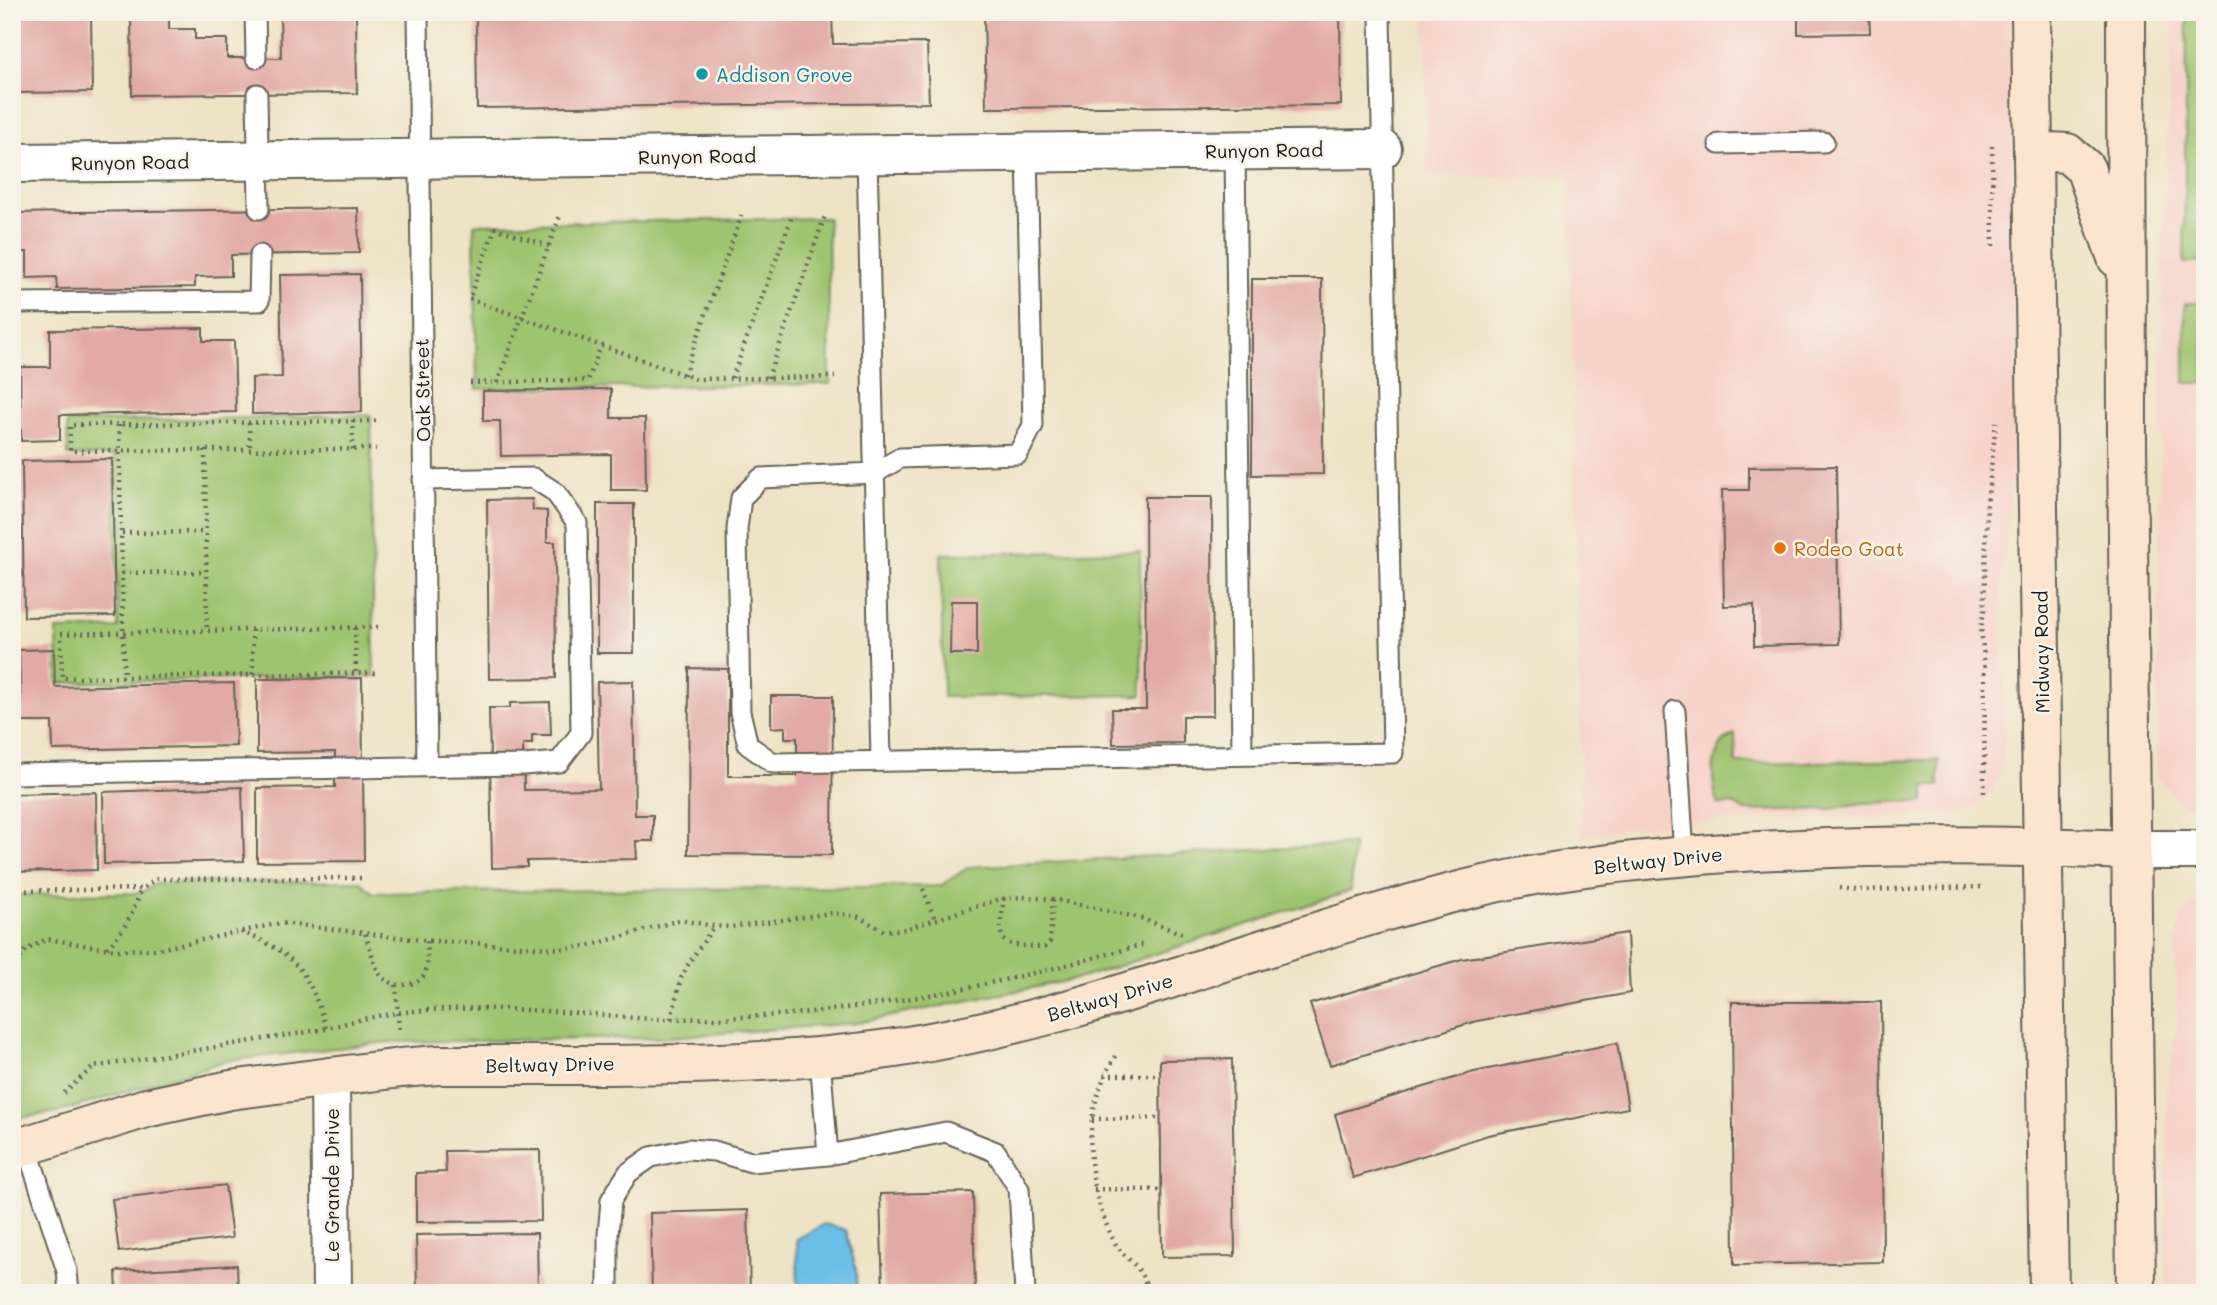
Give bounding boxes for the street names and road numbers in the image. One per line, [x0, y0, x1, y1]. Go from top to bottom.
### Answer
street label: Runyon Road [1205, 136, 1323, 164]
street label: Runyon Road [638, 142, 756, 170]
street label: Runyon Road [71, 148, 189, 176]
street label: Oak Street [409, 338, 435, 442]
street label: Midway Road [2027, 590, 2055, 714]
street label: Beltway Drive [1592, 841, 1724, 879]
street label: Beltway Drive [1044, 967, 1176, 1027]
street label: Beltway Drive [485, 1050, 615, 1078]
street label: Le Grande Drive [319, 1108, 344, 1262]

